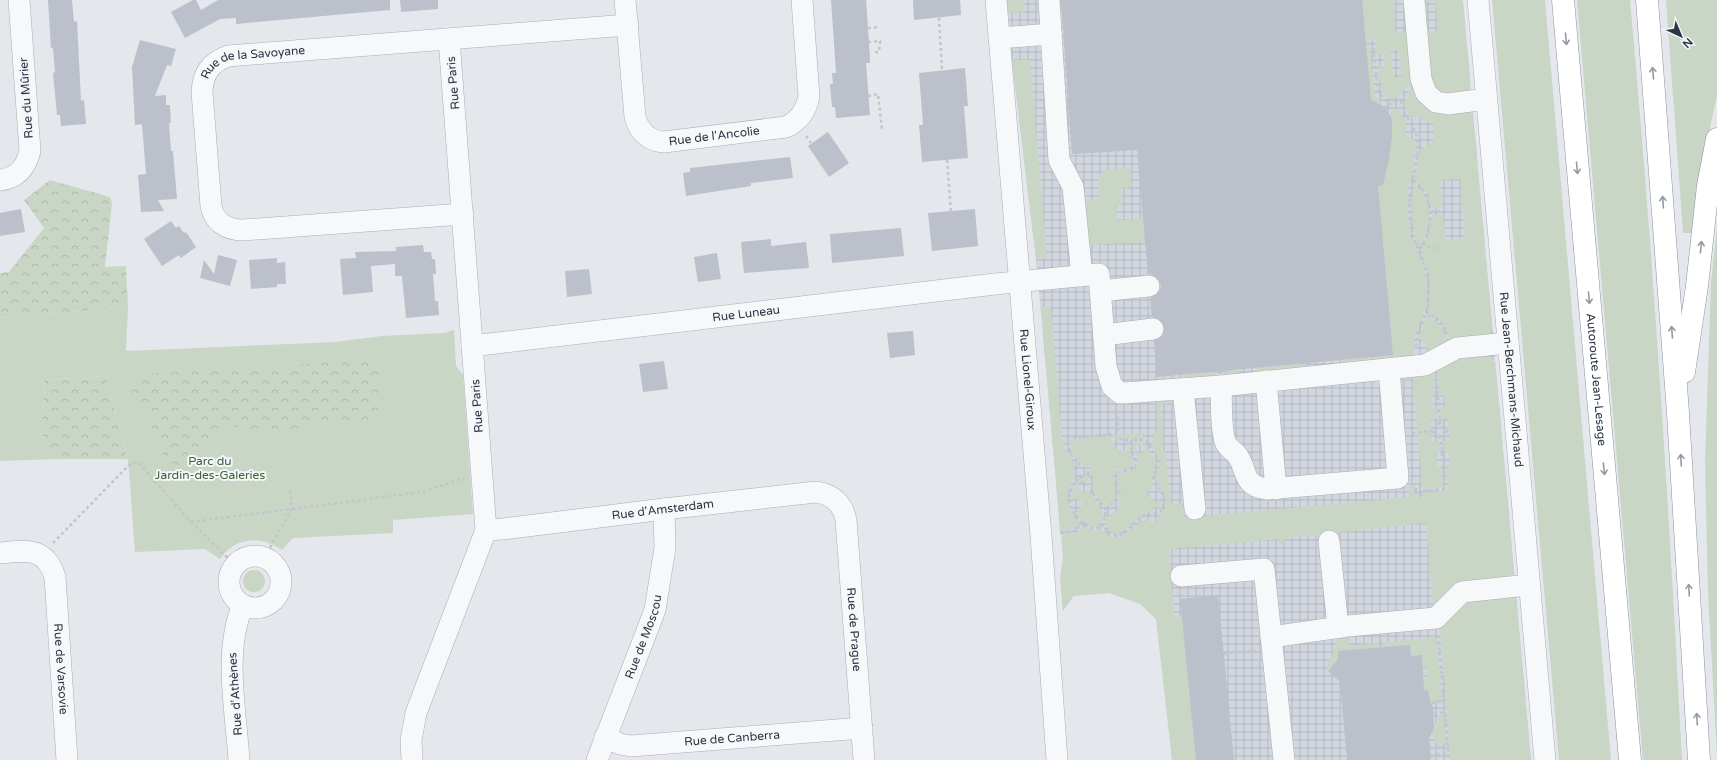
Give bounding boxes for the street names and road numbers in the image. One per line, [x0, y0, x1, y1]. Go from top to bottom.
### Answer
street label: Rue de la Savoyane [198, 43, 306, 81]
street label: Rue Paris [444, 55, 462, 110]
street label: Rue du Mûrier [16, 56, 36, 139]
street label: Rue de l'Ancolie [668, 123, 761, 148]
street label: Rue Jean-Berchmans-Michaud [1497, 291, 1526, 468]
street label: Rue Luneau [711, 303, 781, 324]
street label: Autoroute Jean-Lesage [1584, 312, 1609, 447]
street label: Rue Lionel-Giroux [1017, 328, 1039, 431]
street label: Rue Paris [468, 379, 486, 433]
street label: Rue d'Amsterdam [611, 496, 715, 522]
street label: Rue de Prague [844, 587, 864, 672]
street label: Rue de Moscou [622, 594, 664, 681]
street label: Rue de Varsovie [51, 623, 71, 715]
street label: Rue d'Athènes [225, 652, 245, 736]
street label: Rue de Canberra [684, 727, 780, 749]

